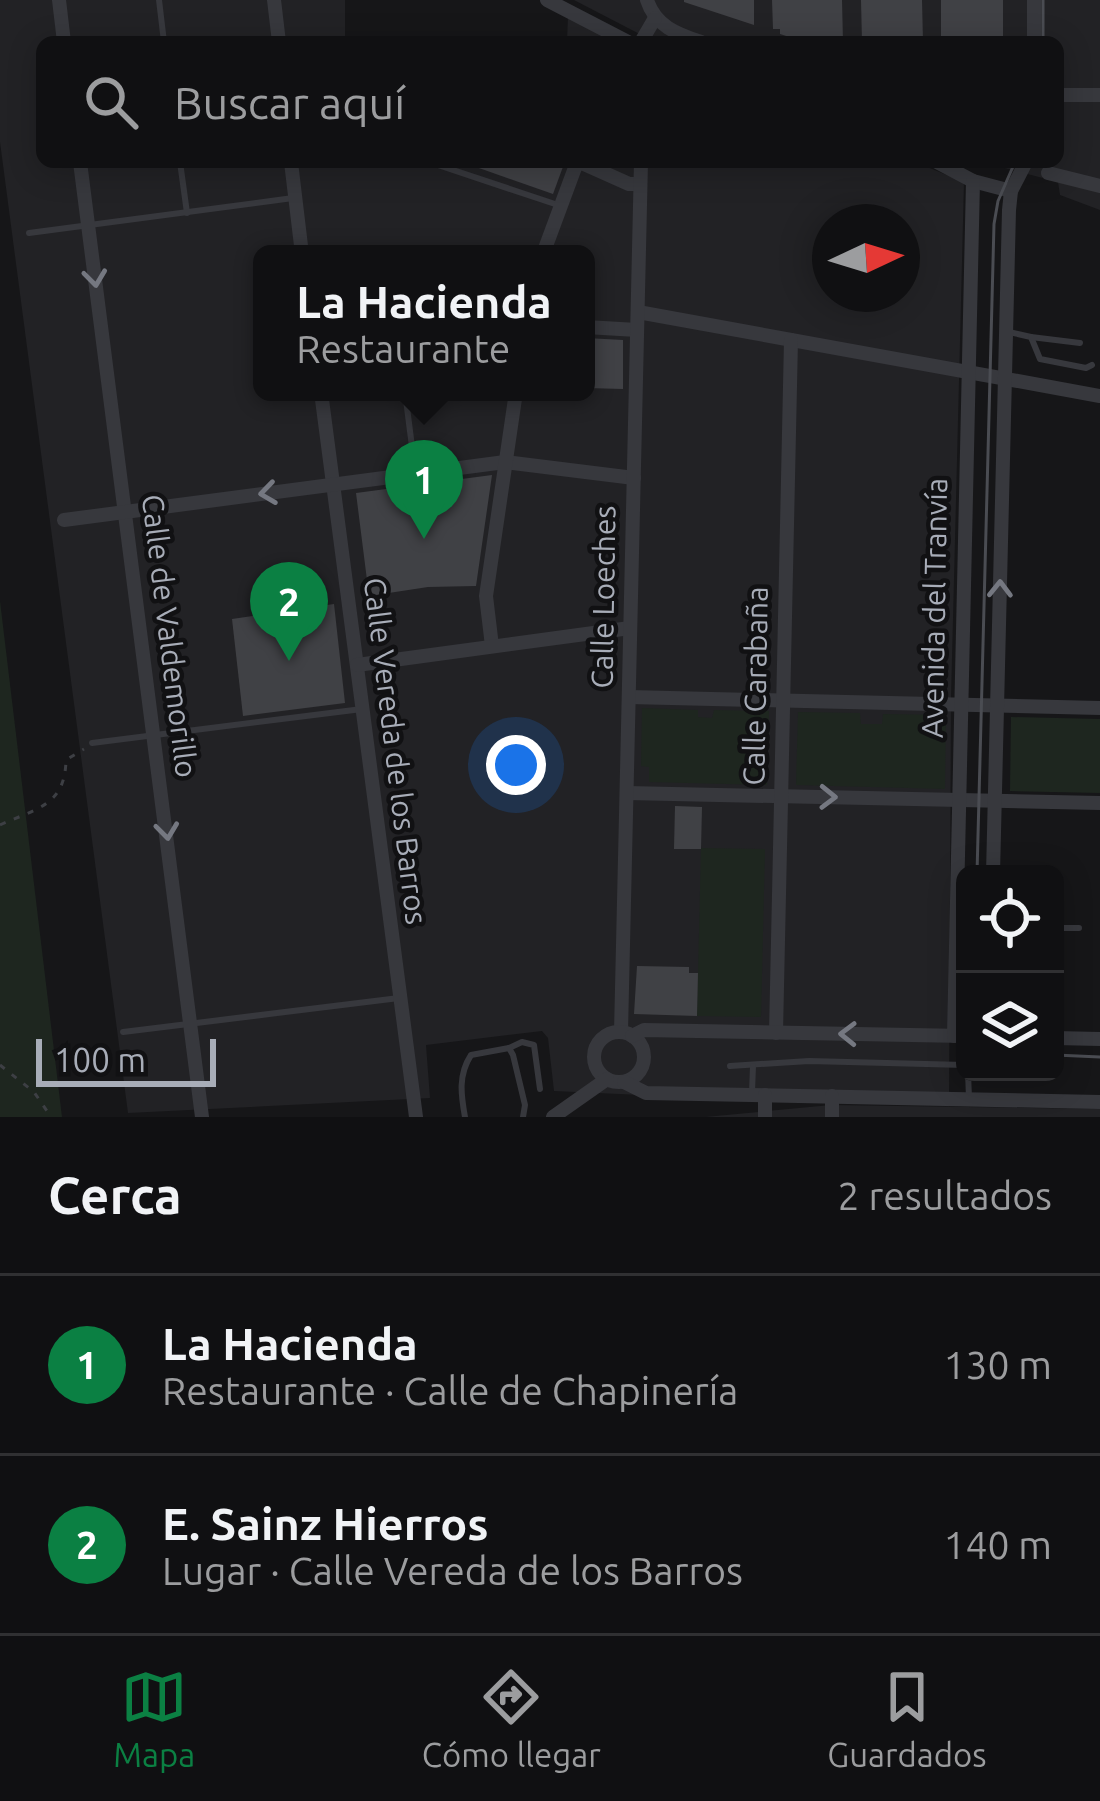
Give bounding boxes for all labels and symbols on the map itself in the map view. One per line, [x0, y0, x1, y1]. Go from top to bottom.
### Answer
north arrow [812, 204, 920, 312]
one-way arrow [81, 268, 107, 288]
pin: 1 [385, 440, 463, 539]
street label: Avenida del Tranvía [915, 478, 953, 738]
one-way arrow [258, 479, 278, 505]
street label: Calle de Valdemorillo [136, 492, 204, 780]
street label: Calle Loeches [584, 505, 622, 689]
pin: 2 [250, 562, 328, 661]
street label: Calle Vereda de los Barros [358, 575, 434, 926]
one-way arrow [986, 579, 1012, 598]
street label: Calle Carabaña [736, 586, 774, 786]
your location [486, 735, 546, 795]
one-way arrow [819, 784, 838, 810]
one-way arrow [153, 822, 179, 841]
one-way arrow [838, 1021, 856, 1047]
scale bar [36, 1033, 216, 1086]

